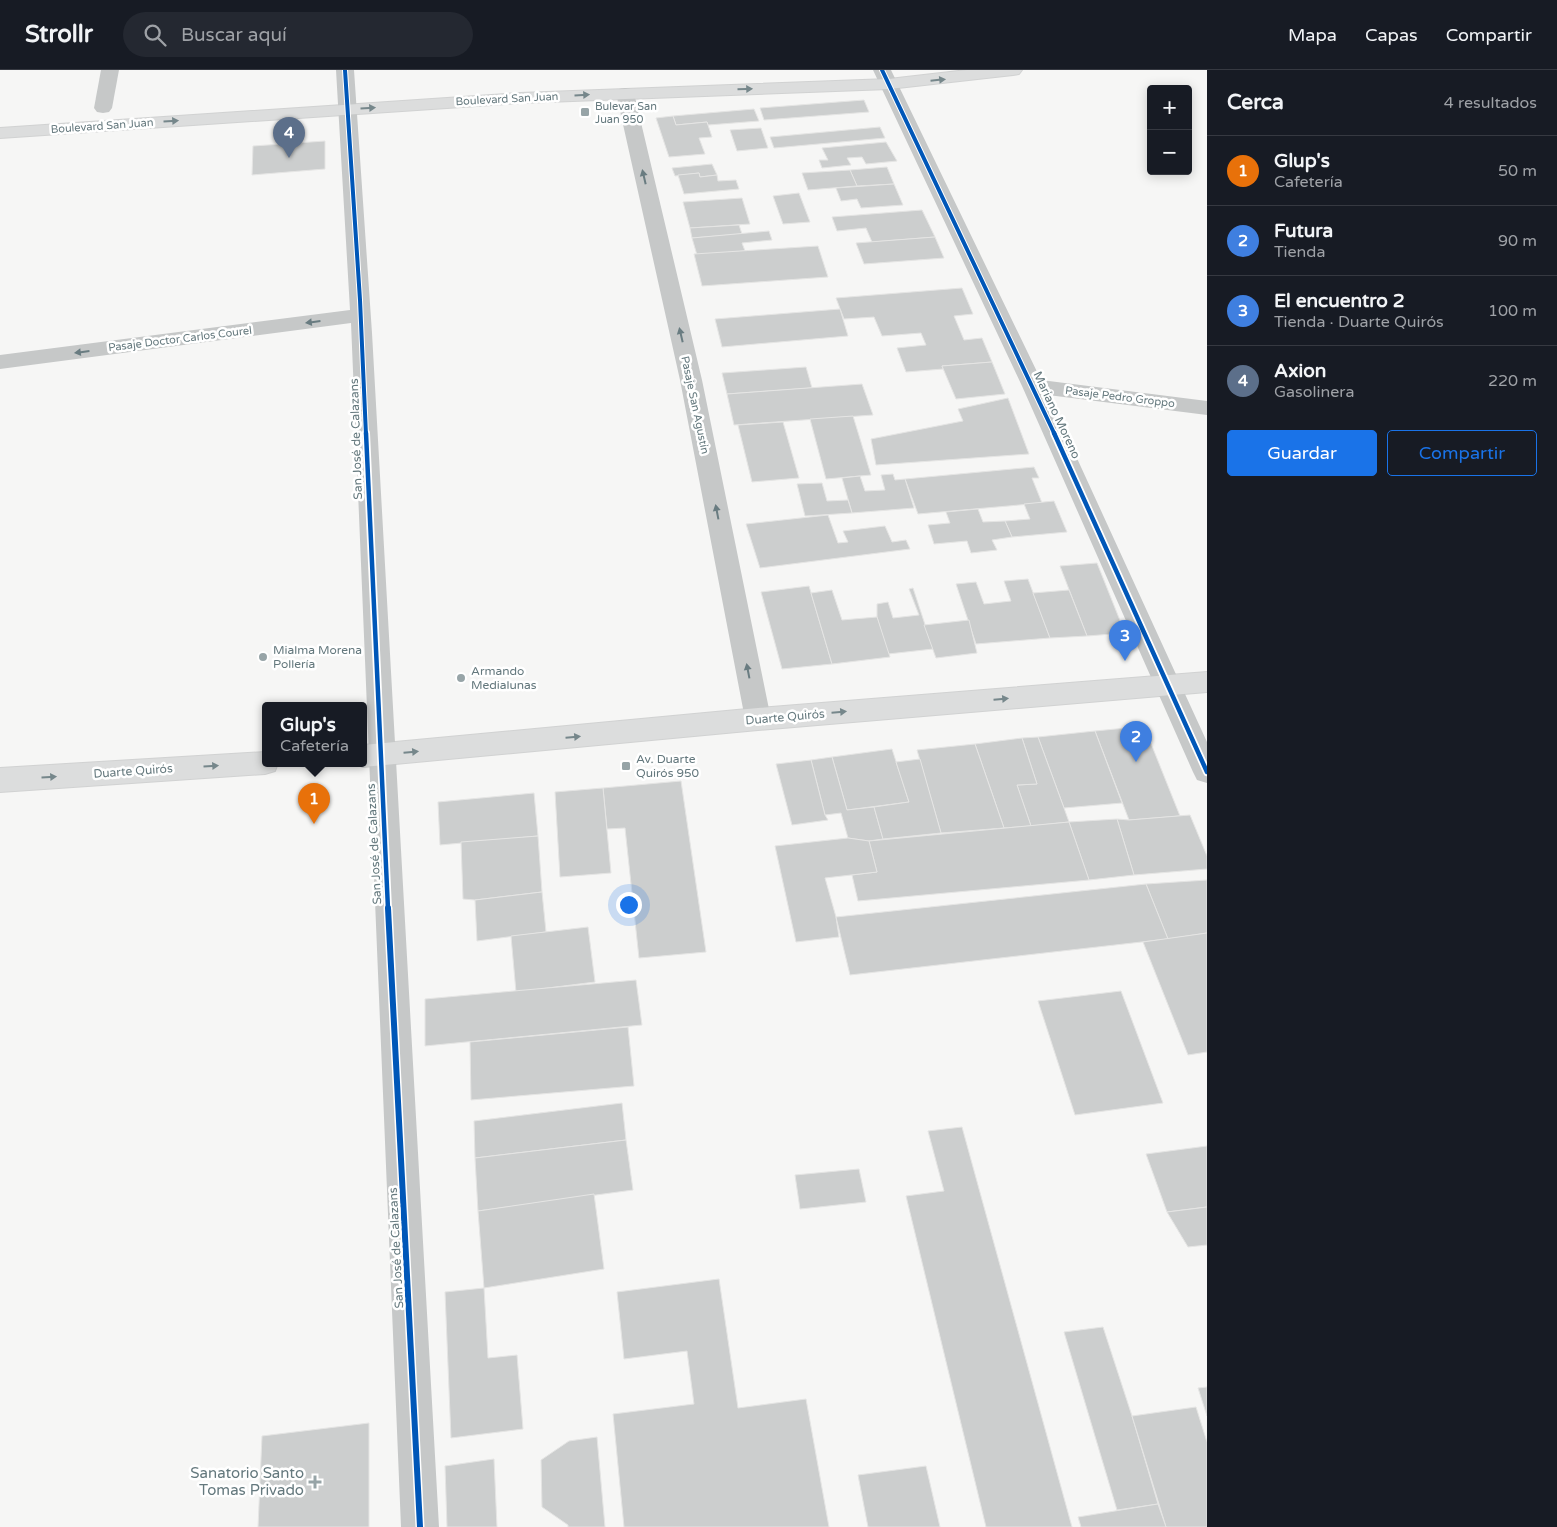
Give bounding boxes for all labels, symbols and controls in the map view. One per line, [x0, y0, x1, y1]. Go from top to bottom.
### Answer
search box [123, 12, 473, 57]
text: Strollr [25, 20, 93, 49]
icon: search [141, 21, 169, 49]
text: Buscar aquí [181, 24, 287, 46]
text: Mapa [1288, 24, 1337, 46]
text: Capas [1365, 24, 1418, 46]
text: Compartir [1446, 24, 1532, 46]
one-way arrow [930, 76, 946, 84]
one-way arrow [737, 85, 753, 93]
map controls [1147, 85, 1192, 175]
button: + [1147, 85, 1192, 130]
street label: Boulevard San Juan [455, 90, 559, 108]
text: Cerca [1227, 90, 1284, 115]
one-way arrow [575, 91, 591, 99]
text: 4 resultados [1444, 93, 1537, 113]
place label: Bulevar San Juan 950 [595, 100, 657, 126]
one-way arrow [360, 103, 376, 111]
marker: Bulevar San Juan 950 [579, 106, 591, 118]
street label: Boulevard San Juan [50, 116, 154, 136]
one-way arrow [163, 117, 179, 125]
pin: 4 [273, 117, 305, 158]
button: − [1147, 130, 1192, 175]
text: Glup's [1274, 150, 1330, 172]
text: 1 [1238, 161, 1248, 181]
text: 50 m [1498, 161, 1537, 181]
one-way arrow [640, 169, 648, 185]
text: Cafetería [1274, 172, 1343, 192]
text: Futura [1274, 220, 1333, 242]
text: 2 [1238, 231, 1248, 251]
text: 90 m [1498, 231, 1537, 251]
text: Tienda [1274, 242, 1325, 262]
text: El encuentro 2 [1274, 290, 1405, 312]
text: 3 [1238, 301, 1248, 321]
text: 100 m [1488, 301, 1537, 321]
text: Tienda · Duarte Quirós [1274, 312, 1444, 332]
one-way arrow [304, 318, 320, 326]
street label: Pasaje Doctor Carlos Courel [107, 324, 253, 354]
one-way arrow [677, 328, 685, 343]
one-way arrow [74, 348, 90, 356]
street label: Pasaje San Agustín [678, 355, 712, 455]
text: Axion [1274, 360, 1326, 382]
street label: Mariano Moreno [1031, 369, 1083, 461]
text: 4 [1238, 371, 1248, 391]
text: 220 m [1488, 371, 1537, 391]
street label: San José de Calazans [347, 378, 365, 500]
text: Gasolinera [1274, 382, 1354, 402]
street label: Pasaje Pedro Groppo [1064, 384, 1176, 410]
button: Guardar [1227, 430, 1377, 476]
button: Compartir [1387, 430, 1537, 476]
one-way arrow [713, 504, 721, 519]
pin: 3 [1109, 620, 1141, 661]
place label: Mialma Morena Pollería [273, 643, 362, 671]
marker: Mialma Morena Pollería [257, 651, 269, 663]
one-way arrow [744, 663, 752, 679]
place label: Armando Medialunas [471, 664, 537, 692]
marker: Armando Medialunas [455, 672, 467, 684]
one-way arrow [994, 694, 1010, 702]
popup [262, 702, 367, 767]
street label: Duarte Quirós [745, 707, 825, 727]
one-way arrow [832, 708, 848, 716]
text: Glup's [280, 714, 336, 736]
pin: 2 [1120, 721, 1152, 762]
one-way arrow [565, 732, 581, 740]
text: Cafetería [280, 736, 349, 756]
one-way arrow [404, 748, 420, 756]
place label: Av. Duarte Quirós 950 [636, 752, 700, 780]
marker: Av. Duarte Quirós 950 [620, 760, 632, 772]
street label: Duarte Quirós [93, 761, 173, 781]
one-way arrow [203, 762, 219, 770]
one-way arrow [41, 773, 57, 781]
pin: 1 [298, 783, 330, 824]
street label: San José de Calazans [364, 783, 384, 905]
your location [616, 892, 642, 918]
street label: San José de Calazans [386, 1187, 406, 1309]
place label: Sanatorio Santo Tomas Privado [190, 1464, 304, 1499]
marker: Sanatorio Santo Tomas Privado [308, 1475, 322, 1489]

